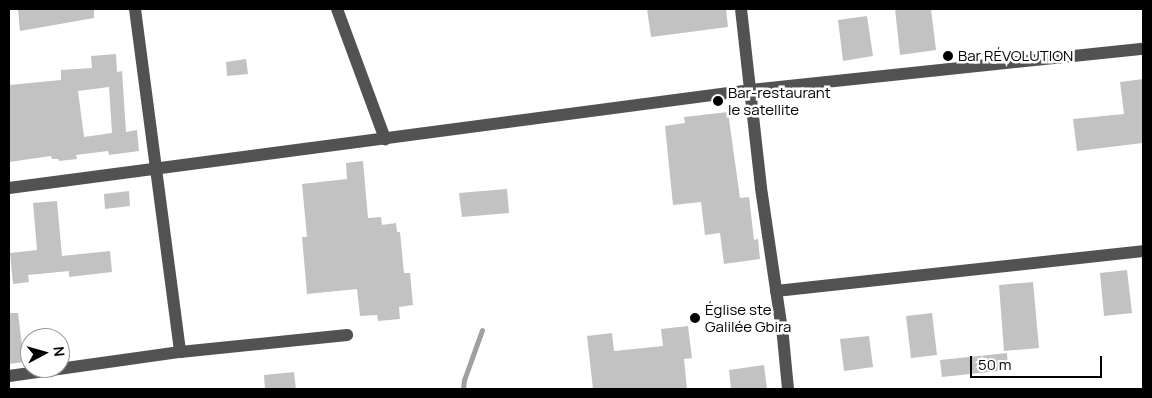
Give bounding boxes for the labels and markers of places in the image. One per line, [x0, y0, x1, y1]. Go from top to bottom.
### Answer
place label: Bar RÉVOLUTION [958, 47, 1073, 65]
marker: Bar RÉVOLUTION [942, 50, 954, 62]
place label: Bar-restaurant le satellite [728, 83, 831, 118]
marker: Bar-restaurant le satellite [712, 95, 724, 107]
place label: Église ste Galilée Gbira [705, 300, 791, 335]
marker: Église ste Galilée Gbira [689, 312, 701, 324]

